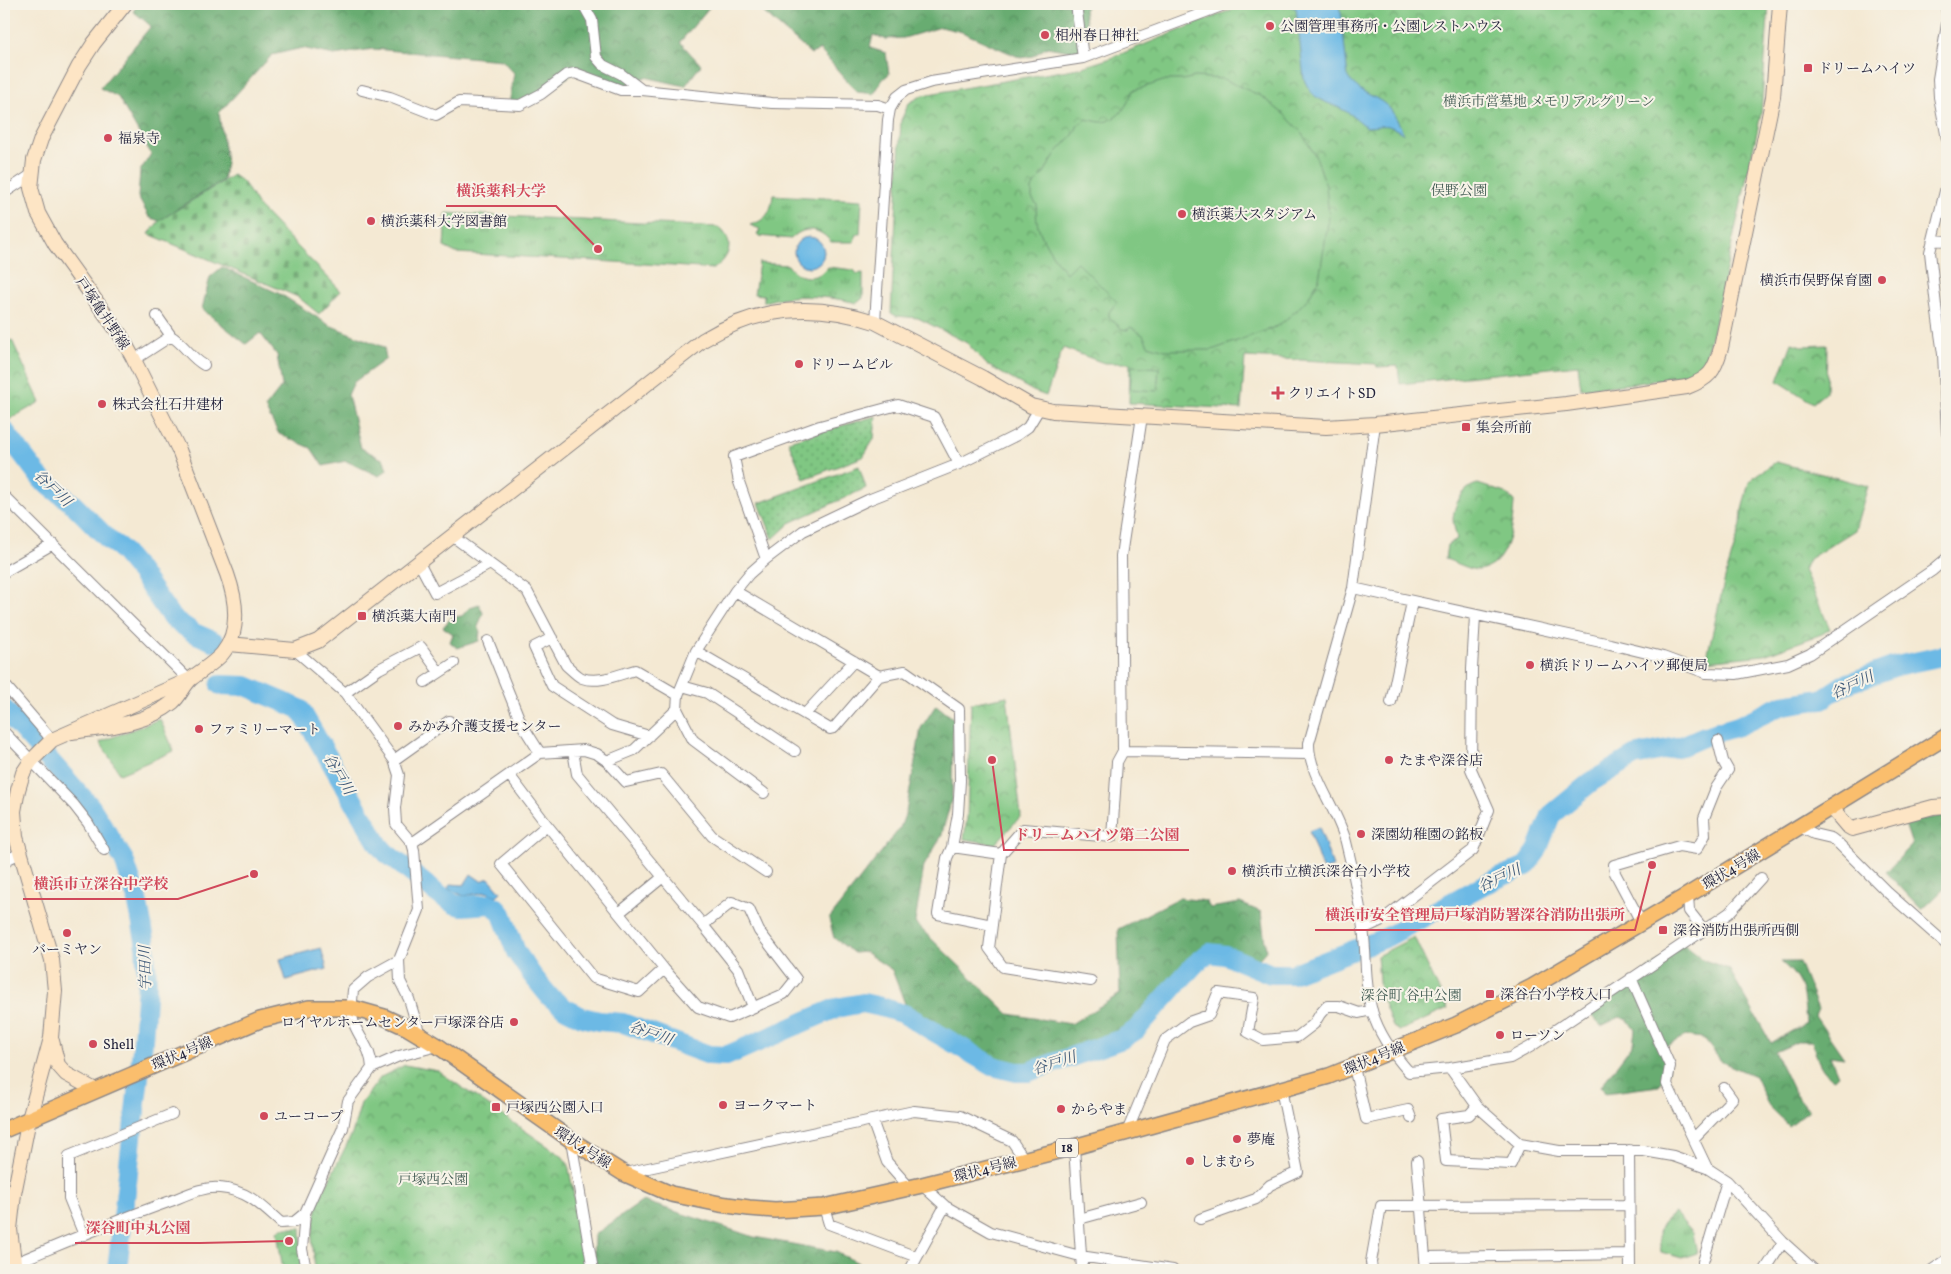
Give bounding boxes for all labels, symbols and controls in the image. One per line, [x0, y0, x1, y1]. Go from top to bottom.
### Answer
place label: 公園管理事務所・公園レストハウス [1280, 18, 1503, 37]
marker: 公園管理事務所・公園レストハウス [1264, 20, 1276, 32]
place label: 相州春日神社 [1055, 27, 1139, 46]
marker: 相州春日神社 [1039, 29, 1051, 41]
place label: ドリームハイツ [1818, 60, 1916, 79]
marker: ドリームハイツ [1802, 62, 1814, 74]
park label: 横浜市営墓地 メモリアルグリーン [1443, 93, 1655, 112]
place label: 福泉寺 [118, 130, 160, 149]
marker: 福泉寺 [102, 132, 114, 144]
callout: 横浜薬科大学 [446, 176, 556, 206]
text: 横浜薬科大学 [456, 182, 546, 203]
park label: 俣野公園 [1431, 182, 1487, 201]
place label: 横浜薬大スタジアム [1192, 206, 1317, 225]
marker: 横浜薬大スタジアム [1176, 208, 1188, 220]
place label: 横浜薬科大学図書館 [381, 213, 507, 232]
marker: 横浜薬科大学図書館 [365, 215, 377, 227]
place label: 横浜市俣野保育園 [1760, 272, 1872, 291]
street label: 戸塚亀井野線 [70, 274, 133, 354]
marker: 横浜市俣野保育園 [1876, 274, 1888, 286]
place label: ドリームビル [809, 356, 893, 375]
marker: ドリームビル [793, 358, 805, 370]
place label: クリエイトSD [1288, 385, 1376, 404]
marker: クリエイトSD [1272, 387, 1284, 399]
place label: 株式会社石井建材 [112, 396, 224, 415]
marker: 株式会社石井建材 [96, 398, 108, 410]
place label: 集会所前 [1476, 419, 1532, 438]
marker: 集会所前 [1460, 421, 1472, 433]
water label: 谷戸川 [28, 466, 77, 514]
place label: 横浜薬大南門 [372, 608, 456, 627]
marker: 横浜薬大南門 [356, 610, 368, 622]
place label: 横浜ドリームハイツ郵便局 [1540, 657, 1708, 676]
marker: 横浜ドリームハイツ郵便局 [1524, 659, 1536, 671]
water label: 谷戸川 [1828, 666, 1879, 705]
place label: みかみ介護支援センター [408, 718, 561, 737]
marker: みかみ介護支援センター [392, 720, 404, 732]
place label: ファミリーマート [209, 721, 321, 740]
marker: ファミリーマート [193, 723, 205, 735]
water label: 谷戸川 [317, 750, 359, 801]
place label: たまや深谷店 [1399, 752, 1483, 771]
marker: たまや深谷店 [1383, 754, 1395, 766]
callout: ドリ－ムハイツ第二公園 [1004, 820, 1189, 850]
text: ドリ－ムハイツ第二公園 [1014, 826, 1180, 847]
place label: 深園幼稚園の銘板 [1371, 826, 1483, 845]
marker: 深園幼稚園の銘板 [1355, 828, 1367, 840]
street label: 環状4号線 [1699, 846, 1764, 895]
water label: 谷戸川 [1475, 859, 1526, 898]
place label: 横浜市立横浜深谷台小学校 [1242, 863, 1410, 882]
marker: 横浜市立横浜深谷台小学校 [1226, 865, 1238, 877]
callout: 横浜市立深谷中学校 [23, 869, 178, 899]
text: 横浜市立深谷中学校 [33, 875, 169, 896]
callout: 横浜市安全管理局戸塚消防署深谷消防出張所 [1315, 900, 1635, 930]
text: 横浜市安全管理局戸塚消防署深谷消防出張所 [1325, 906, 1625, 927]
place label: 深谷消防出張所西側 [1673, 922, 1799, 941]
marker: 深谷消防出張所西側 [1657, 924, 1669, 936]
marker: バーミヤン [61, 927, 73, 939]
place label: バーミヤン [32, 941, 102, 960]
water label: 宇田川 [136, 943, 157, 991]
place label: 深谷台小学校入口 [1500, 986, 1612, 1005]
park label: 深谷町 谷中公園 [1361, 987, 1461, 1006]
marker: 深谷台小学校入口 [1484, 988, 1496, 1000]
place label: ロイヤルホームセンター戸塚深谷店 [281, 1014, 504, 1033]
marker: ロイヤルホームセンター戸塚深谷店 [508, 1016, 520, 1028]
water label: 谷戸川 [626, 1017, 677, 1052]
place label: ローソン [1510, 1027, 1565, 1046]
marker: ローソン [1494, 1029, 1506, 1041]
street label: 環状4号線 [149, 1033, 216, 1076]
place label: Shell [103, 1036, 134, 1055]
marker: Shell [87, 1038, 99, 1050]
street label: 環状4号線 [1341, 1039, 1408, 1080]
water label: 谷戸川 [1030, 1047, 1081, 1081]
place label: ヨークマート [733, 1097, 817, 1116]
place label: 戸塚西公園入口 [506, 1099, 604, 1118]
marker: ヨークマート [717, 1099, 729, 1111]
marker: 戸塚西公園入口 [490, 1101, 502, 1113]
place label: からやま [1071, 1101, 1127, 1120]
marker: からやま [1055, 1103, 1067, 1115]
place label: ユーコープ [274, 1108, 343, 1127]
marker: ユーコープ [258, 1110, 270, 1122]
street label: 環状4号線 [550, 1123, 614, 1174]
place label: 夢庵 [1247, 1131, 1275, 1150]
marker: 夢庵 [1231, 1133, 1243, 1145]
road number: 18 [1056, 1138, 1078, 1158]
street label: 環状4号線 [952, 1153, 1019, 1187]
place label: しまむら [1200, 1153, 1256, 1172]
marker: しまむら [1184, 1155, 1196, 1167]
park label: 戸塚西公園 [398, 1171, 468, 1190]
callout: 深谷町中丸公園 [75, 1213, 200, 1243]
text: 深谷町中丸公園 [85, 1219, 191, 1240]

